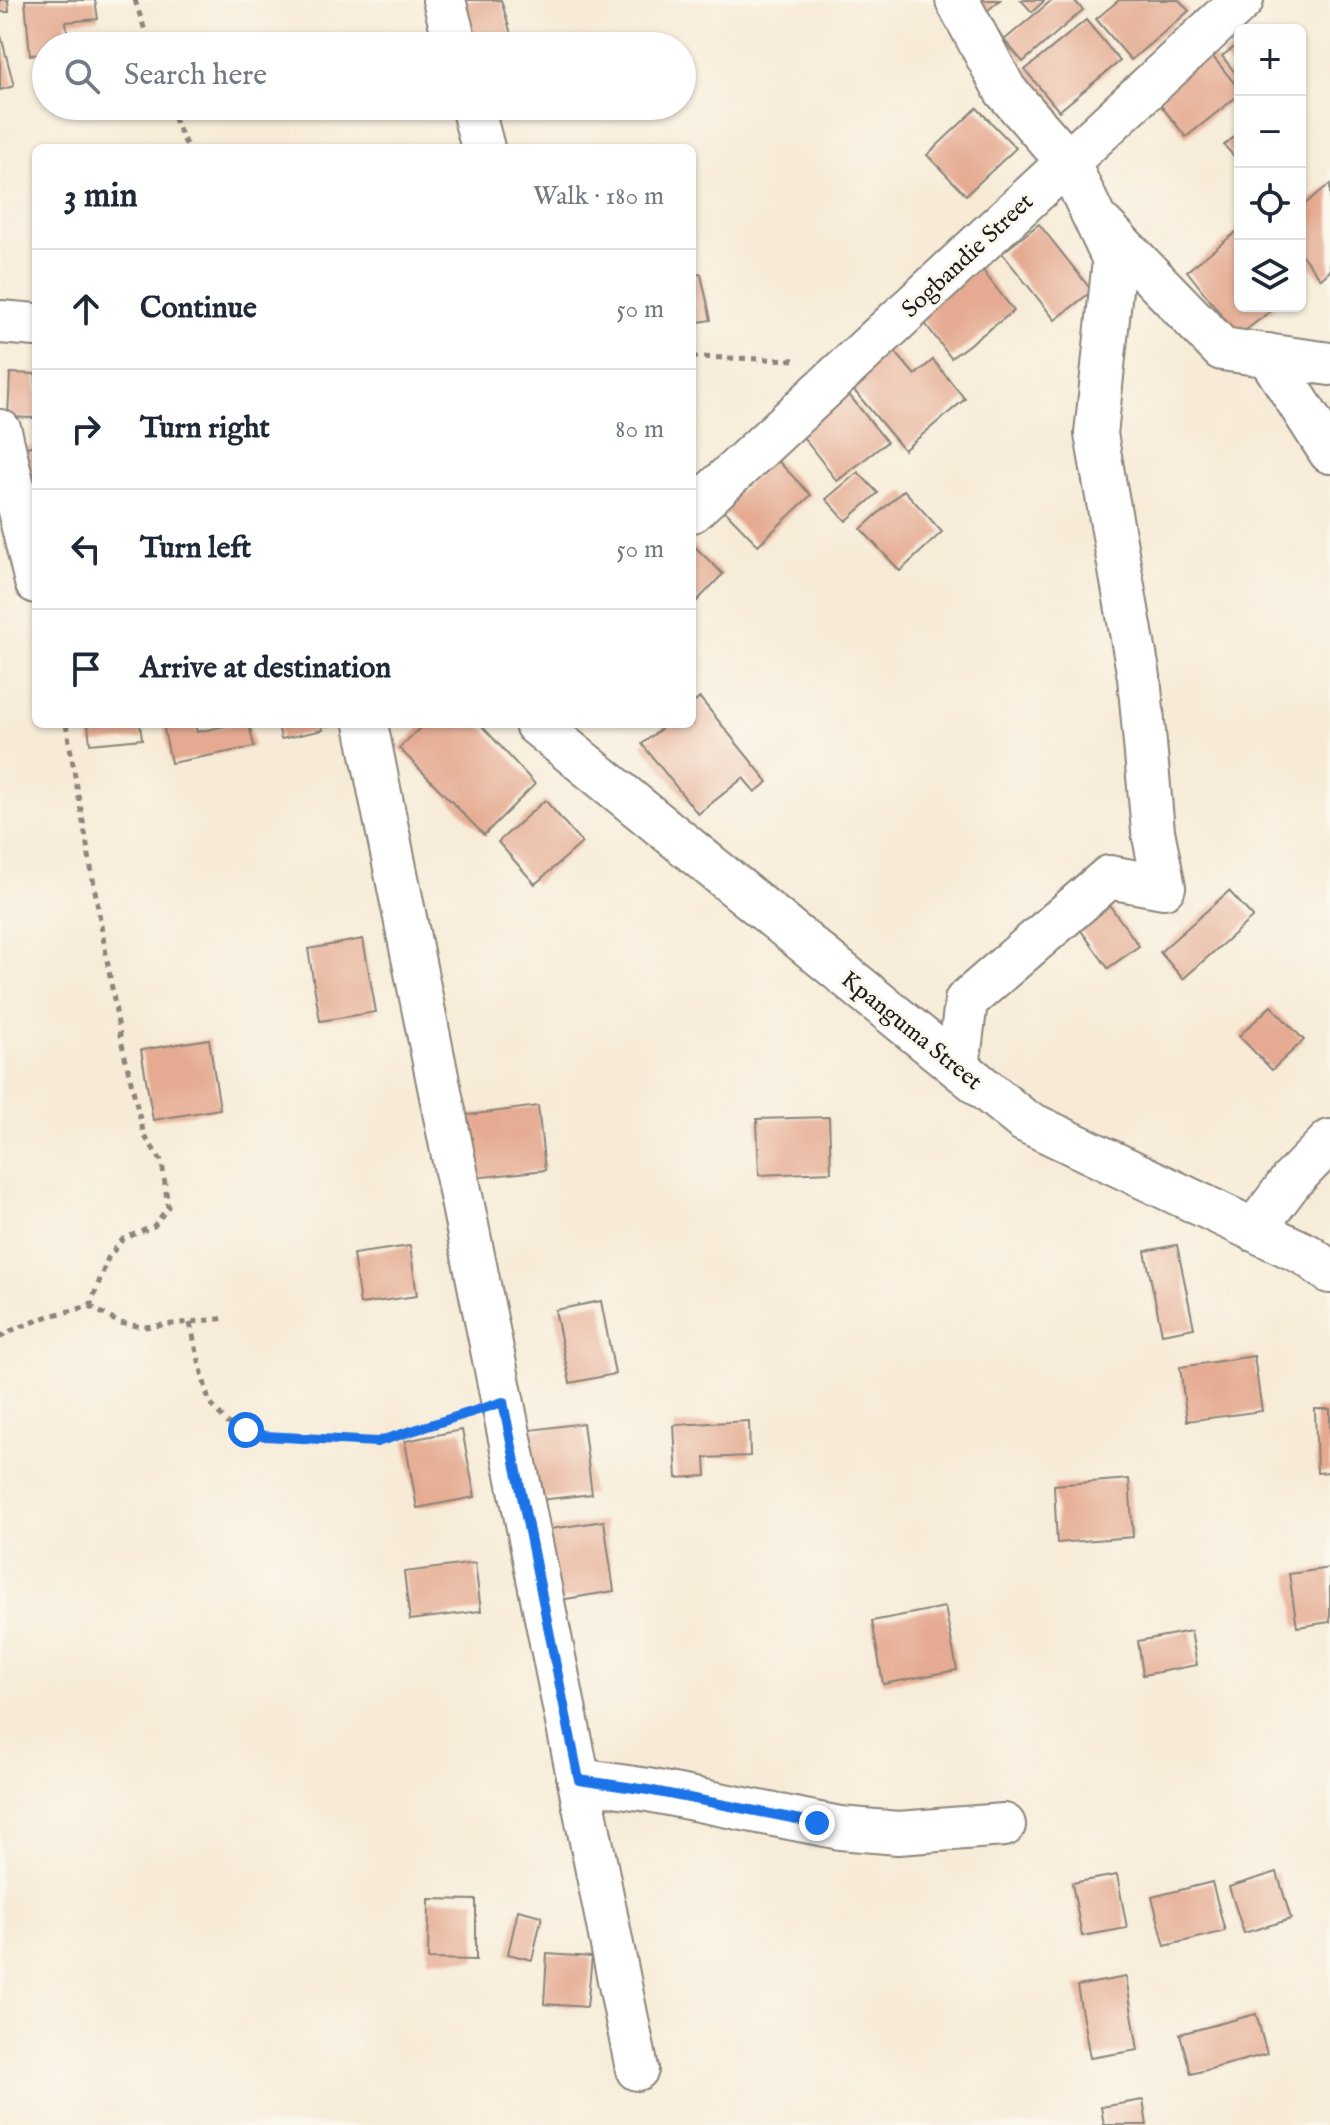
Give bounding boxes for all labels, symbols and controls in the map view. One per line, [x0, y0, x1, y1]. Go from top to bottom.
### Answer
map controls [1234, 24, 1306, 312]
button: + [1234, 24, 1306, 96]
search box [32, 32, 696, 120]
icon: search [60, 54, 104, 98]
text: Search here [124, 57, 267, 95]
button: − [1234, 96, 1306, 168]
button: locate [1234, 168, 1306, 240]
text: 3 min [64, 175, 138, 218]
text: Walk · 180 m [533, 180, 664, 213]
street label: Sogbandie Street [896, 187, 1040, 325]
button: layers [1234, 240, 1306, 312]
icon: ahead [64, 287, 108, 331]
text: Continue [140, 290, 257, 328]
text: 50 m [616, 293, 664, 326]
icon: right [64, 407, 108, 451]
text: Turn right [140, 410, 270, 448]
text: 80 m [615, 413, 664, 446]
icon: left [64, 527, 108, 571]
text: Turn left [140, 530, 251, 568]
text: 50 m [616, 533, 664, 566]
icon: arrive [64, 647, 108, 691]
text: Arrive at destination [140, 650, 391, 688]
street label: Kpanguma Street [834, 965, 988, 1098]
route start [228, 1412, 264, 1448]
route end [799, 1805, 835, 1841]

